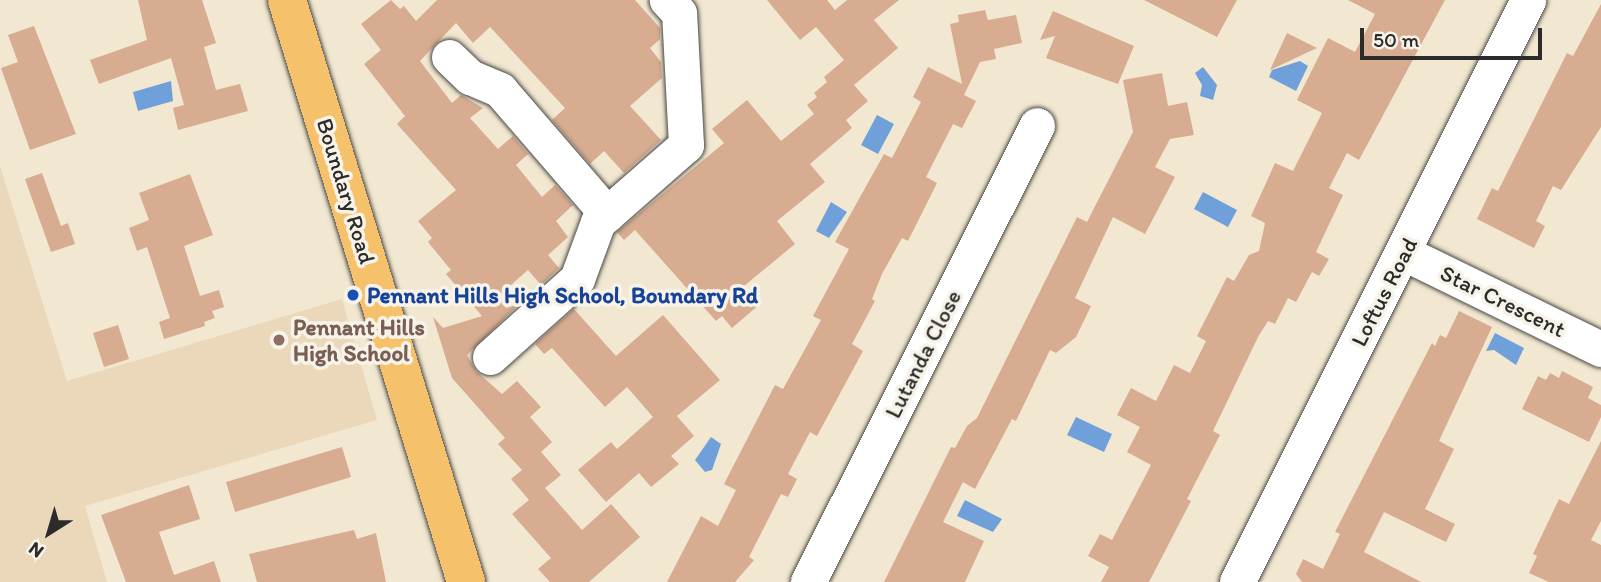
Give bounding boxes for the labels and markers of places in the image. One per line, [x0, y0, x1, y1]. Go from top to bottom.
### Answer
place label: Pennant Hills High School, Boundary Rd [367, 281, 759, 309]
marker: Pennant Hills High School, Boundary Rd [345, 287, 361, 303]
place label: Pennant Hills High School [293, 313, 425, 367]
marker: Pennant Hills High School [271, 332, 287, 348]

